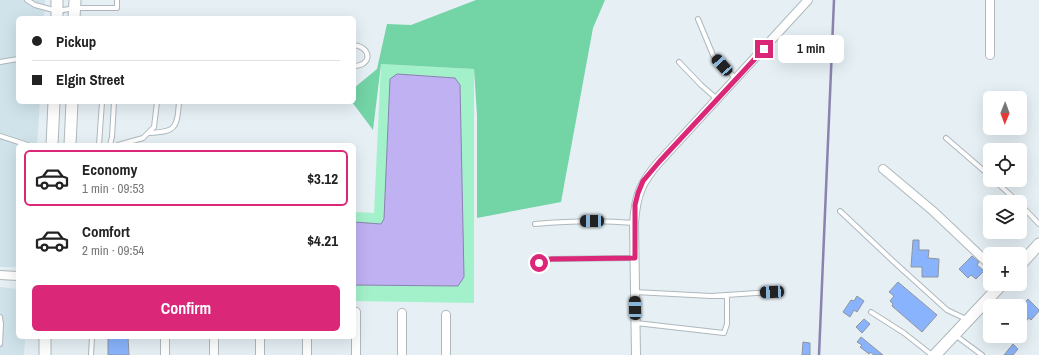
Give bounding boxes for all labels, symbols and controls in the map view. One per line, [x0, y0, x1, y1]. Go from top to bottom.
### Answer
text: Pickup [56, 31, 96, 52]
callout: 1 min [778, 35, 844, 63]
route end [755, 40, 773, 58]
text: 1 min [797, 40, 825, 57]
car [710, 52, 734, 78]
text: Elgin Street [56, 69, 124, 90]
north arrow [983, 91, 1027, 135]
map controls [983, 91, 1027, 343]
button: locate [983, 143, 1027, 187]
text: Economy [82, 159, 137, 180]
icon: car [34, 160, 70, 196]
text: $3.12 [307, 168, 338, 189]
text: 1 min · 09:53 [82, 180, 144, 197]
button: layers [983, 195, 1027, 239]
car [580, 215, 604, 227]
text: Comfort [82, 221, 130, 242]
icon: car [34, 222, 70, 258]
text: $4.21 [307, 230, 338, 251]
text: 2 min · 09:54 [82, 242, 144, 259]
button: + [983, 247, 1027, 291]
route start [530, 254, 548, 272]
button: Confirm [32, 285, 340, 331]
car [760, 285, 784, 299]
car [629, 296, 641, 320]
button: − [983, 299, 1027, 343]

